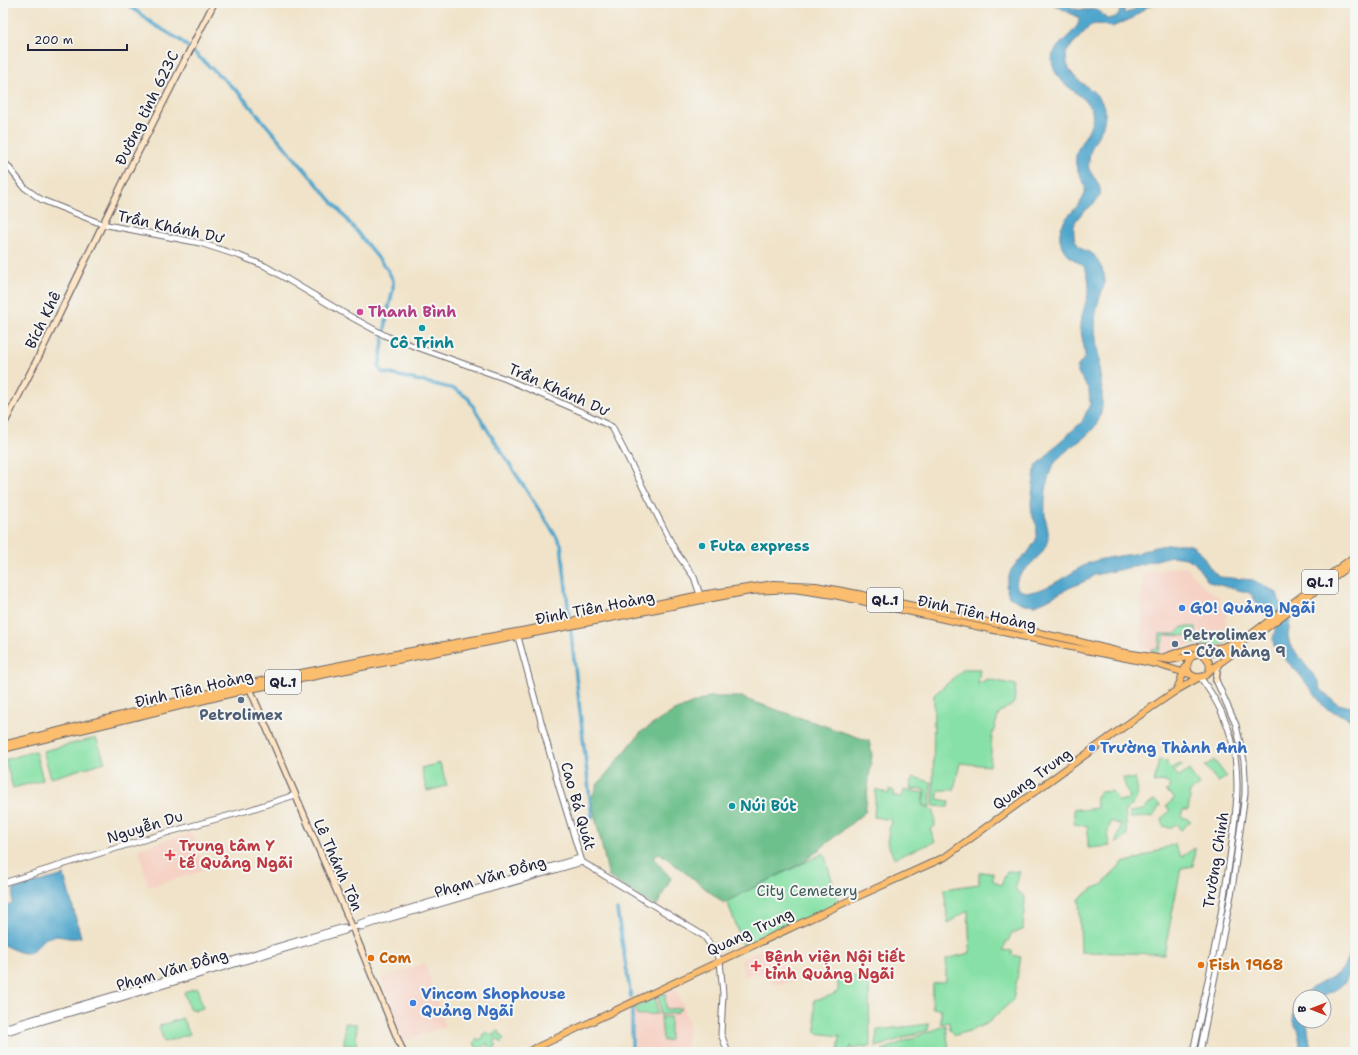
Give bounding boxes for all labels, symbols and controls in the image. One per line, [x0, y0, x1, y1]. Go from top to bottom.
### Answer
scale bar [28, 26, 127, 52]
text: 200 m [34, 32, 73, 48]
street label: Đường tỉnh 623C [111, 47, 183, 169]
street label: Trần Khánh Dư [116, 206, 227, 248]
street label: Bích Khê [20, 288, 66, 352]
place label: Thanh Bình [368, 302, 456, 322]
marker: Thanh Bình [355, 307, 365, 317]
marker: Cô Trinh [417, 323, 427, 333]
place label: Cô Trinh [390, 333, 454, 353]
street label: Trần Khánh Dư [505, 359, 613, 421]
place label: Futa express [710, 536, 810, 556]
marker: Futa express [697, 541, 707, 551]
road number: QL.1 [1302, 570, 1338, 594]
street label: Đinh Tiên Hoàng [534, 587, 656, 629]
road number: QL.1 [867, 588, 903, 612]
street label: Đinh Tiên Hoàng [916, 591, 1038, 635]
place label: GO! Quảng Ngãi [1190, 598, 1315, 618]
marker: GO! Quảng Ngãi [1177, 603, 1187, 613]
place label: Petrolimex - Cửa hàng 9 [1183, 625, 1286, 662]
marker: Petrolimex - Cửa hàng 9 [1170, 639, 1180, 649]
street label: Đinh Tiên Hoàng [133, 666, 255, 712]
road number: QL.1 [265, 670, 301, 694]
marker: Petrolimex [236, 695, 246, 705]
place label: Petrolimex [199, 705, 283, 725]
place label: Trường Thành Anh [1100, 738, 1247, 758]
street label: Quang Trung [988, 743, 1076, 815]
marker: Trường Thành Anh [1087, 743, 1097, 753]
street label: Cao Bá Quát [556, 760, 600, 852]
place label: Núi Bút [740, 796, 797, 816]
marker: Núi Bút [727, 801, 737, 811]
street label: Nguyễn Du [104, 806, 186, 848]
street label: Trường Chinh [1199, 810, 1233, 910]
street label: Lê Thánh Tôn [309, 816, 367, 914]
place label: Trung tâm Y tế Quảng Ngãi [179, 836, 293, 873]
marker: Trung tâm Y tế Quảng Ngãi [164, 849, 176, 861]
street label: Phạm Văn Đồng [432, 851, 548, 903]
park label: City Cemetery [756, 881, 858, 901]
street label: Quang Trung [703, 903, 797, 961]
street label: Phạm Văn Đồng [114, 944, 230, 996]
place label: Bệnh viện Nội tiết tỉnh Quảng Ngãi [765, 947, 905, 984]
place label: Com [379, 948, 412, 968]
marker: Com [366, 953, 376, 963]
place label: Fish 1968 [1209, 955, 1283, 975]
marker: Bệnh viện Nội tiết tỉnh Quảng Ngãi [750, 960, 762, 972]
marker: Fish 1968 [1196, 960, 1206, 970]
place label: Vincom Shophouse Quảng Ngãi [421, 984, 566, 1021]
north arrow [1292, 989, 1332, 1029]
marker: Vincom Shophouse Quảng Ngãi [408, 998, 418, 1008]
text: B [1295, 1005, 1310, 1012]

